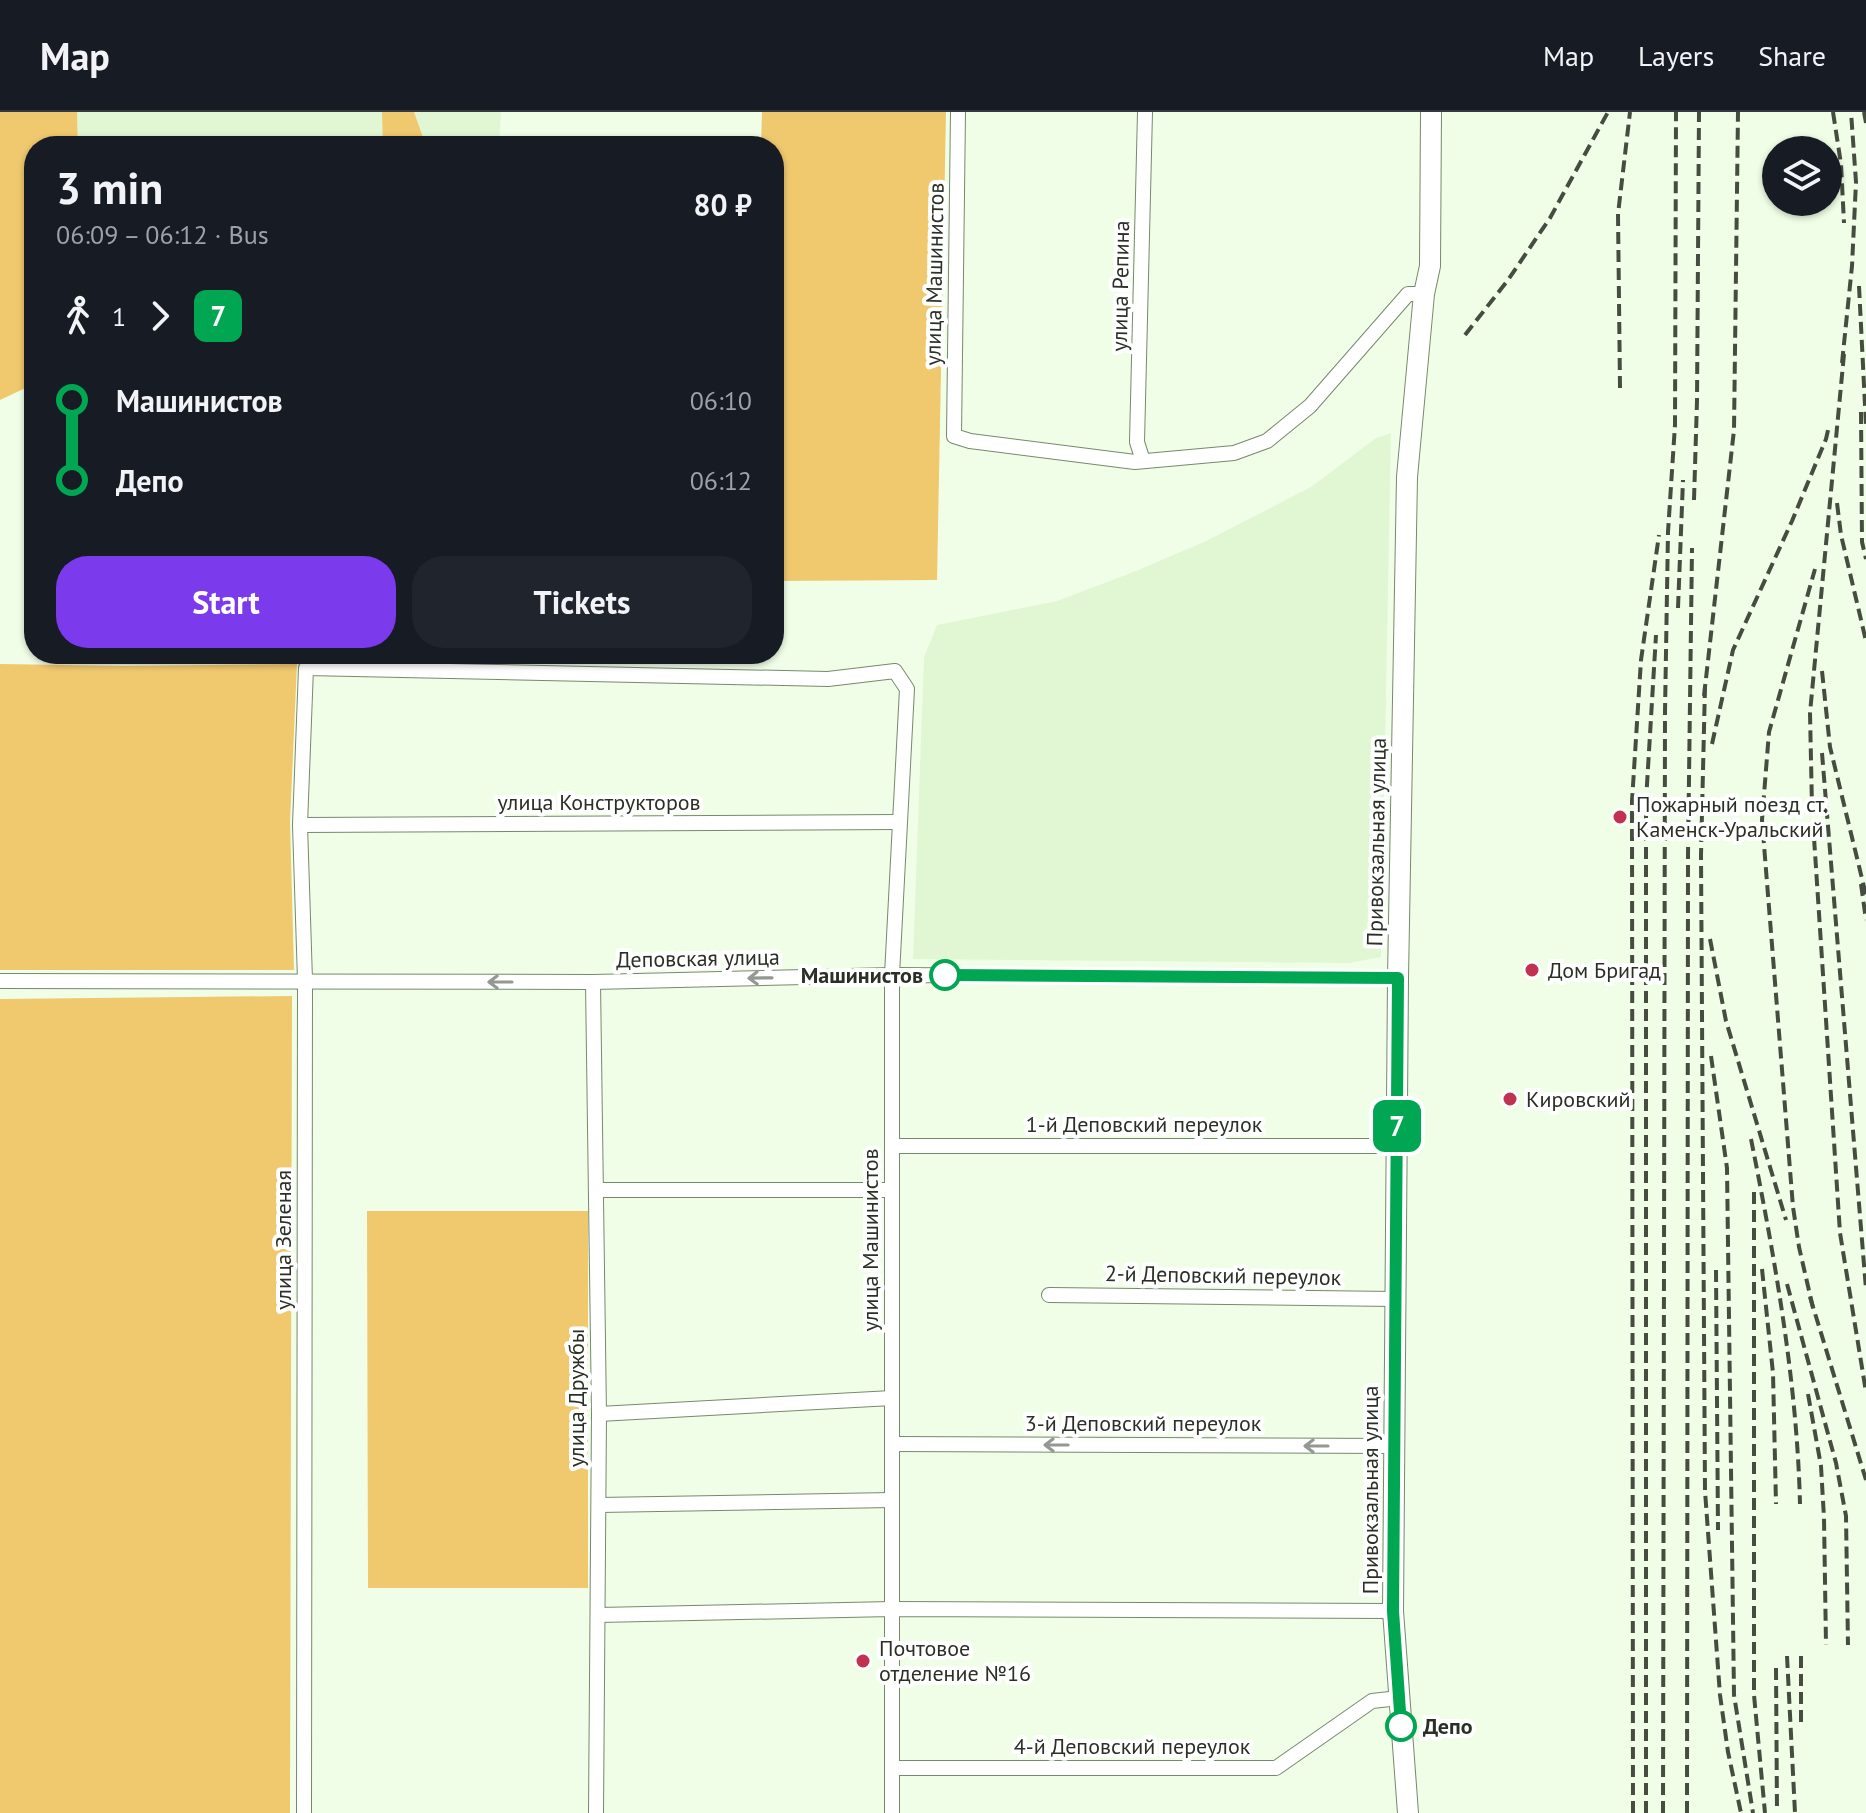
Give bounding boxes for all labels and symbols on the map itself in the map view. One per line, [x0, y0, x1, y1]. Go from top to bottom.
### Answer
street label: улица Машинистов [918, 182, 950, 366]
street label: улица Репина [1105, 220, 1135, 352]
street label: Привокзальная улица [1360, 737, 1392, 947]
street label: улица Конструкторов [497, 788, 701, 816]
place label: Пожарный поезд ст. Каменск-Уральский [1636, 790, 1827, 843]
marker: Пожарный поезд ст. Каменск-Уральский [1611, 808, 1629, 826]
street label: Деповская улица [616, 943, 780, 973]
place label: Дом Бригад [1548, 956, 1661, 984]
marker: Машинистов [930, 960, 960, 990]
place label: Машинистов [801, 961, 923, 989]
marker: Дом Бригад [1523, 961, 1541, 979]
one-way arrow [747, 970, 774, 986]
one-way arrow [487, 974, 514, 990]
place label: Кировский [1526, 1085, 1631, 1113]
marker: Кировский [1501, 1090, 1519, 1108]
line badge: 7 [1371, 1100, 1423, 1152]
street label: 1-й Деповский переулок [1026, 1110, 1263, 1138]
street label: улица Машинистов [856, 1148, 884, 1332]
street label: улица Зеленая [269, 1170, 297, 1310]
street label: 2-й Деповский переулок [1105, 1259, 1342, 1291]
street label: улица Дружбы [562, 1329, 590, 1467]
street label: Привокзальная улица [1356, 1386, 1384, 1594]
street label: 3-й Деповский переулок [1025, 1409, 1262, 1437]
one-way arrow [1043, 1437, 1070, 1453]
one-way arrow [1303, 1438, 1330, 1454]
place label: Почтовое отделение №16 [879, 1634, 1031, 1687]
marker: Почтовое отделение №16 [854, 1652, 872, 1670]
marker: Депо [1386, 1711, 1416, 1741]
place label: Депо [1423, 1712, 1473, 1740]
street label: 4-й Деповский переулок [1014, 1732, 1251, 1760]

